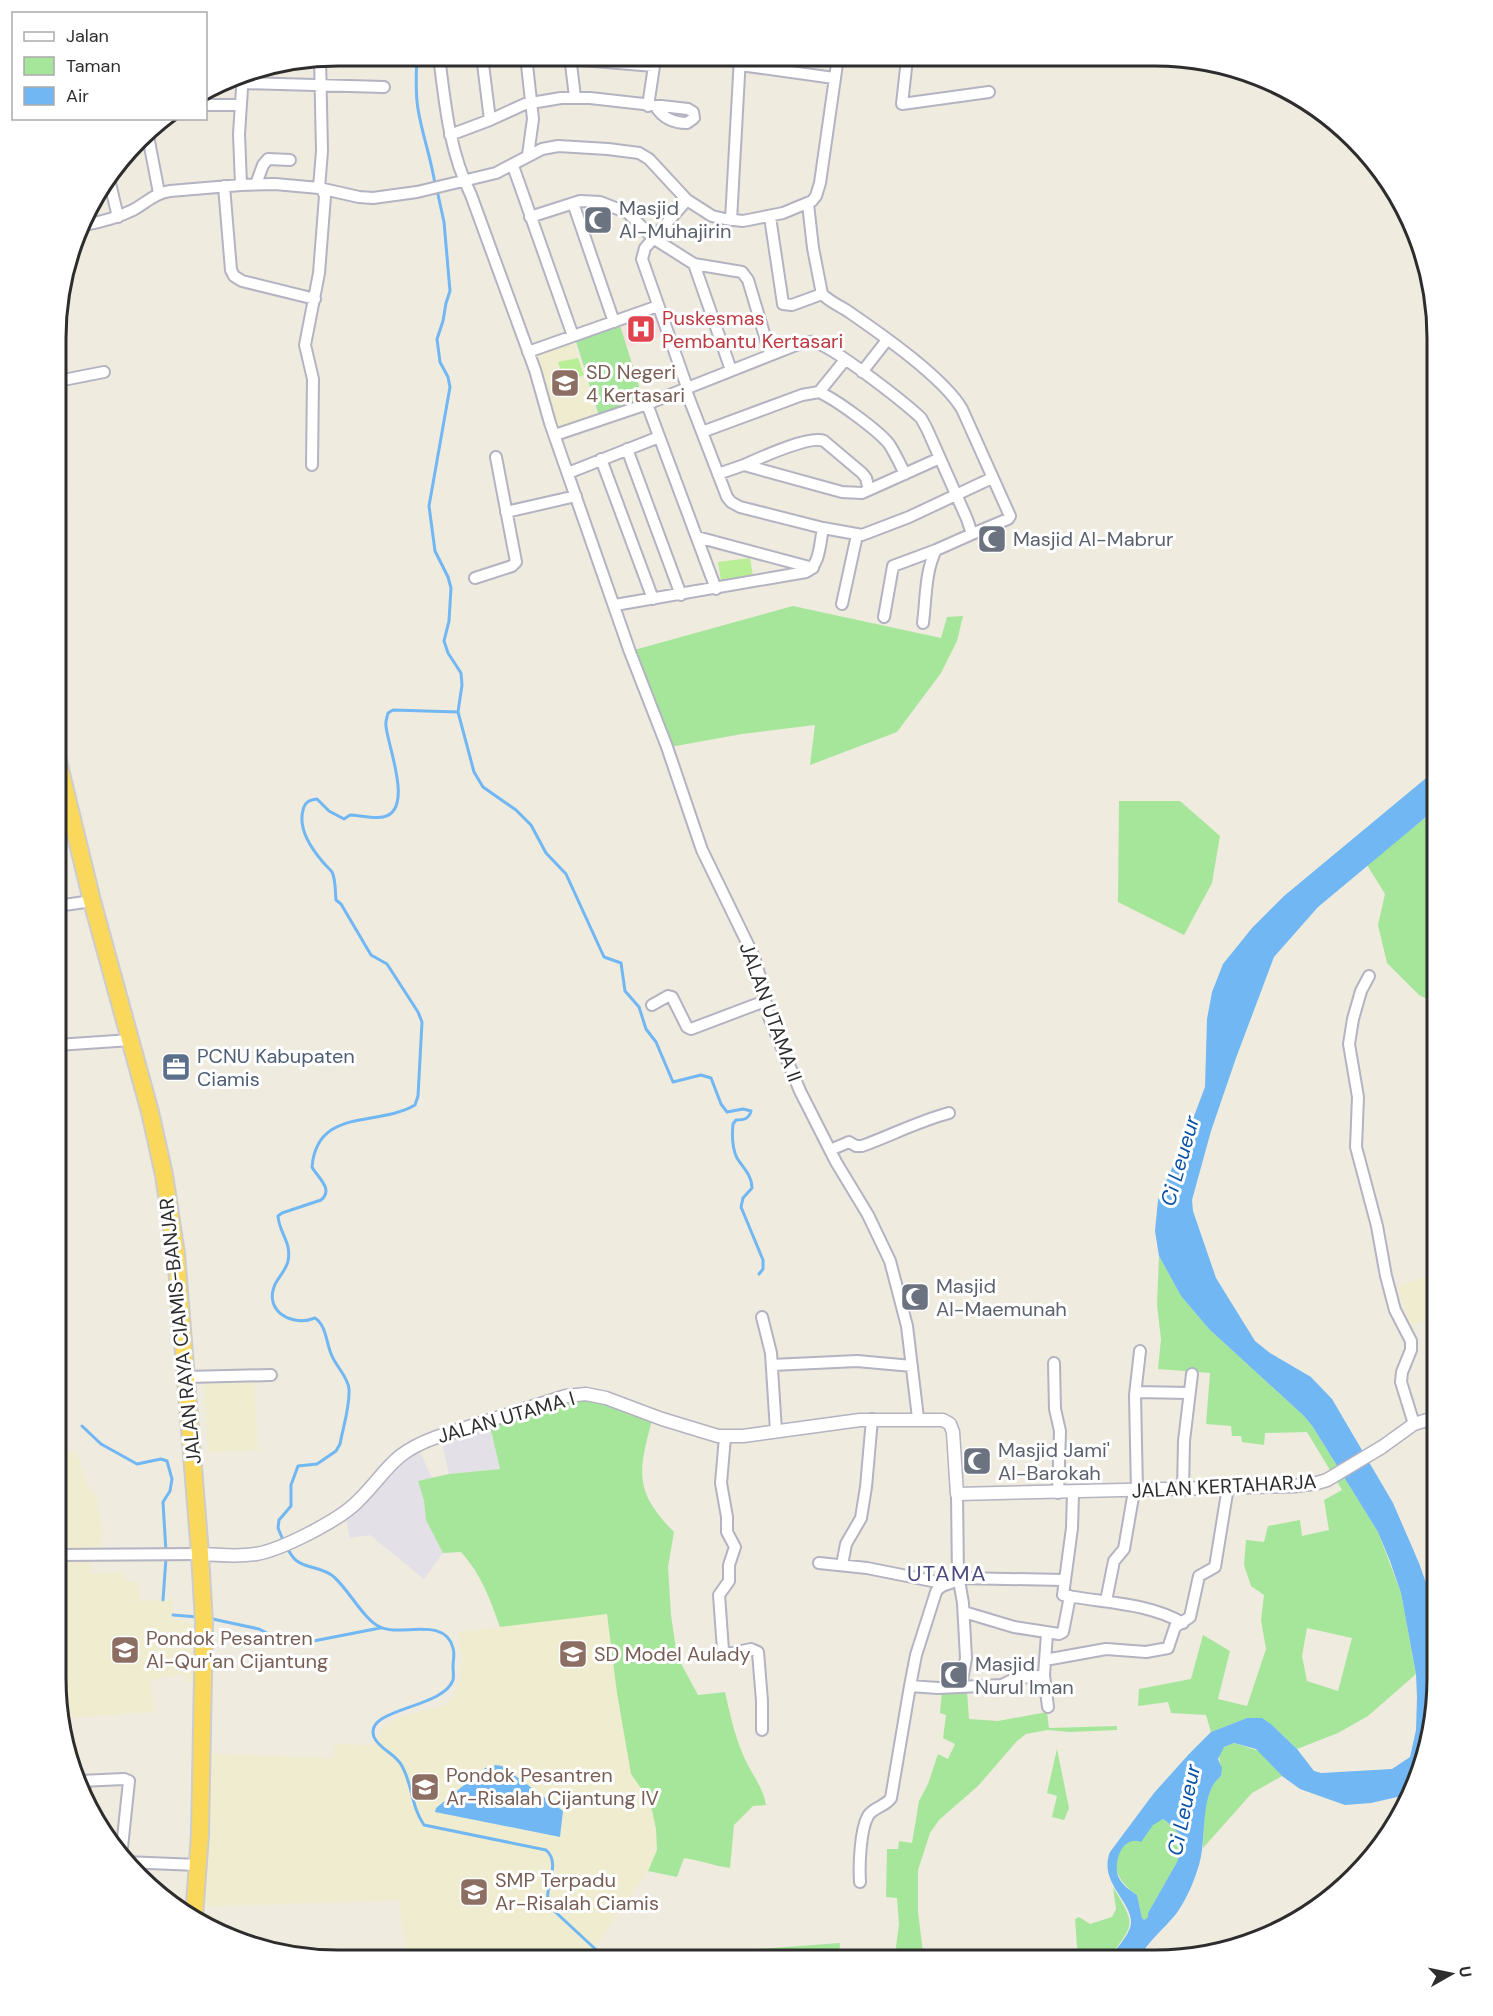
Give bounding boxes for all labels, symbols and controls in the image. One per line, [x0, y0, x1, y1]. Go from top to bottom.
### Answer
legend [12, 12, 207, 120]
text: Jalan [66, 24, 109, 48]
text: Taman [66, 54, 121, 78]
text: Air [66, 84, 89, 108]
place label: Masjid Al-Muhajirin [619, 195, 732, 244]
mosque icon: Masjid Al-Muhajirin [582, 204, 614, 236]
place label: Puskesmas Pembantu Kertasari [662, 305, 843, 354]
hospital icon: Puskesmas Pembantu Kertasari [625, 313, 657, 345]
place label: SD Negeri 4 Kertasari [586, 359, 685, 408]
school or university icon: SD Negeri 4 Kertasari [549, 367, 581, 399]
mosque icon: Masjid Al-Mabrur [976, 523, 1008, 555]
place label: Masjid Al-Mabrur [1013, 526, 1173, 552]
street label: JALAN UTAMA II [734, 939, 808, 1085]
place label: PCNU Kabupaten Ciamis [197, 1043, 355, 1092]
office icon: PCNU Kabupaten Ciamis [160, 1051, 192, 1083]
water label: Ci Leueur [1154, 1111, 1207, 1209]
street label: JALAN RAYA CIAMIS-BANJAR [153, 1196, 207, 1466]
place label: Masjid Al-Maemunah [936, 1273, 1067, 1322]
mosque icon: Masjid Al-Maemunah [899, 1281, 931, 1313]
street label: JALAN UTAMA I [434, 1385, 578, 1449]
place label: Masjid Jami' Al-Barokah [998, 1437, 1110, 1486]
mosque icon: Masjid Jami' Al-Barokah [961, 1445, 993, 1477]
street label: JALAN KERTAHARJA [1131, 1468, 1317, 1504]
district label: UTAMA [907, 1559, 987, 1588]
place label: Pondok Pesantren Al-Qur'an Cijantung [146, 1625, 328, 1674]
school or university icon: Pondok Pesantren Al-Qur'an Cijantung [109, 1634, 141, 1666]
school or university icon: SD Model Aulady [557, 1638, 589, 1670]
place label: SD Model Aulady [594, 1641, 751, 1667]
place label: Masjid Nurul Iman [975, 1651, 1074, 1700]
mosque icon: Masjid Nurul Iman [938, 1659, 970, 1691]
water label: Ci Leueur [1161, 1761, 1208, 1858]
place label: Pondok Pesantren Ar-Risalah Cijantung IV [446, 1762, 659, 1811]
school or university icon: Pondok Pesantren Ar-Risalah Cijantung IV [409, 1771, 441, 1803]
place label: SMP Terpadu Ar-Risalah Ciamis [495, 1867, 659, 1916]
school or university icon: SMP Terpadu Ar-Risalah Ciamis [458, 1876, 490, 1908]
north arrow [1421, 1944, 1481, 2004]
text: U [1454, 1965, 1477, 1979]

